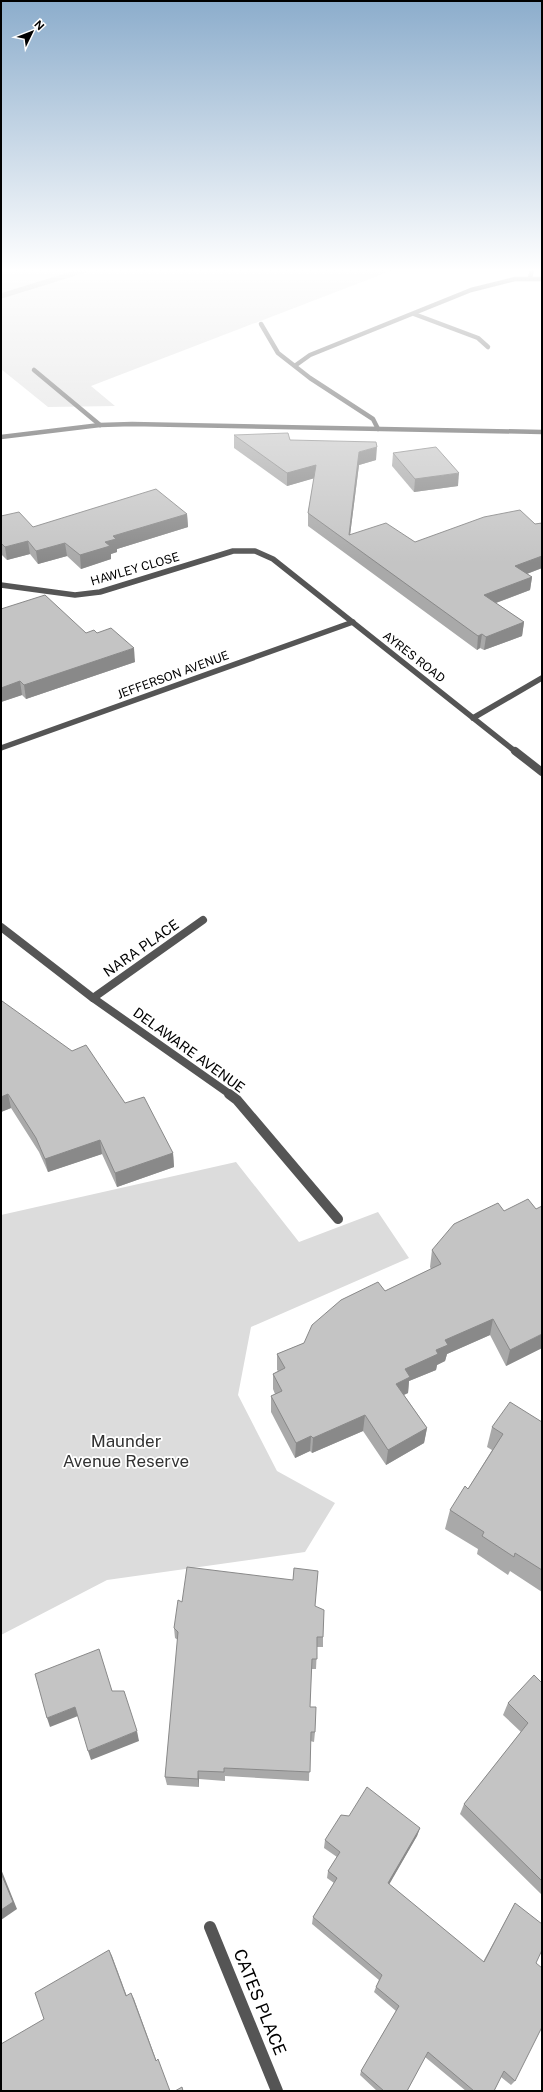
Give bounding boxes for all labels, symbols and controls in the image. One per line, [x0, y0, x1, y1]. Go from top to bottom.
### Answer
north arrow [12, 12, 52, 52]
text: N [32, 18, 47, 32]
street label: HAWLEY CLOSE [89, 550, 181, 588]
street label: AYRES ROAD [380, 628, 448, 686]
street label: JEFFERSON AVENUE [115, 648, 231, 702]
street label: NARA PLACE [100, 916, 182, 980]
street label: DELAWARE AVENUE [130, 1004, 248, 1096]
park label: Maunder Avenue Reserve [63, 1431, 189, 1471]
street label: CATES PLACE [230, 1946, 290, 2058]

